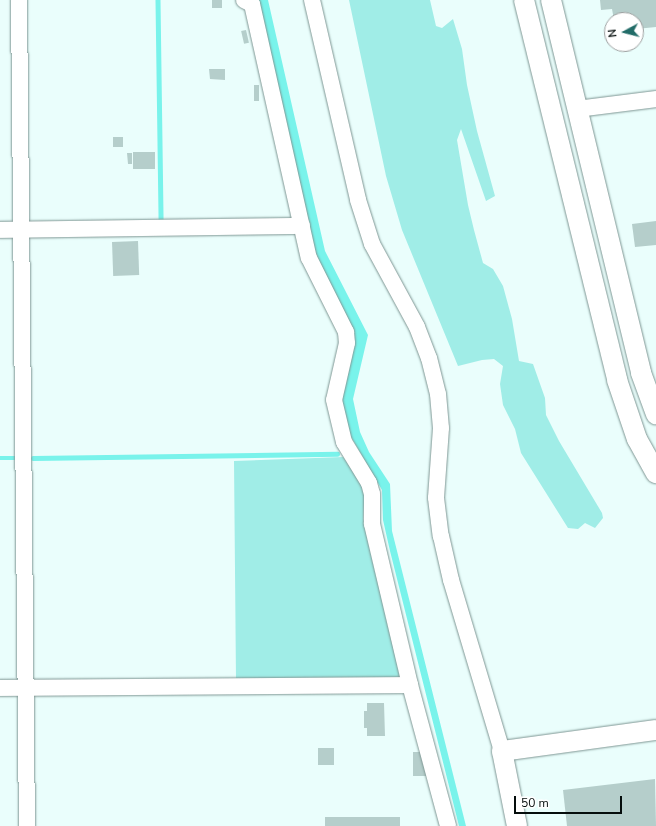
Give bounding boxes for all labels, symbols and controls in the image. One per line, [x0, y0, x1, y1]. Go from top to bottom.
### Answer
north arrow [604, 12, 644, 52]
text: N [605, 28, 621, 38]
scale bar [516, 788, 624, 814]
text: 50 m [521, 795, 549, 811]

